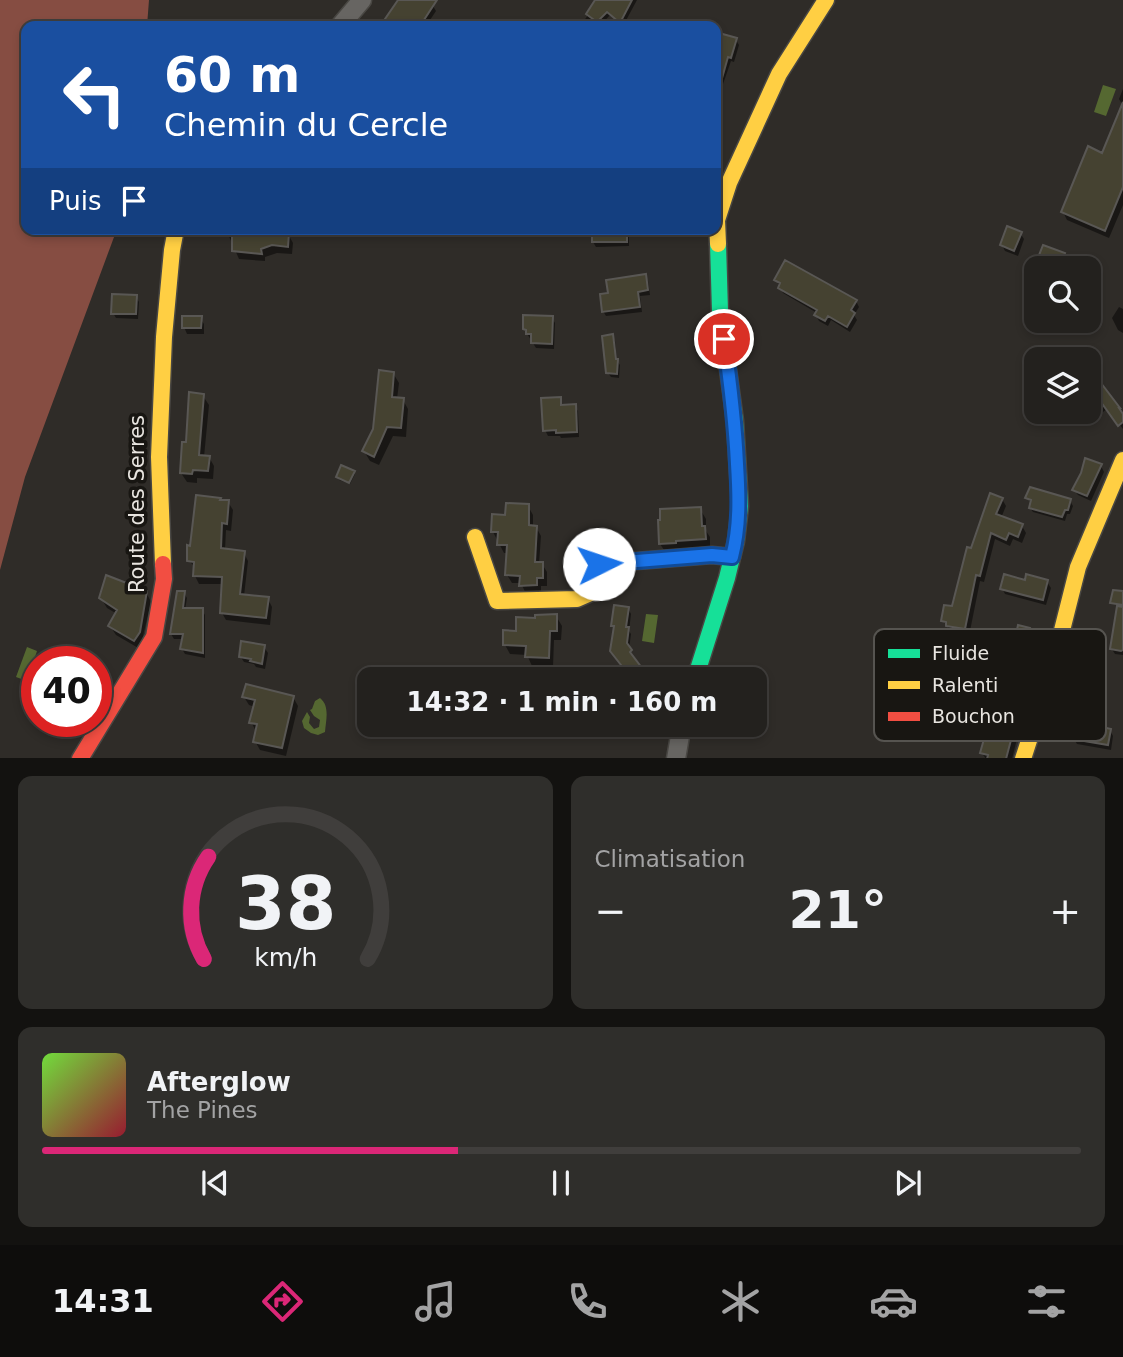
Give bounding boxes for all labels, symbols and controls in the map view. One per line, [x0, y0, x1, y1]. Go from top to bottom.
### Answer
text: 60 m [164, 47, 300, 104]
icon: left [49, 49, 140, 140]
text: Chemin du Cercle [164, 106, 448, 144]
icon: arrive [115, 182, 153, 220]
text: Puis [49, 186, 101, 216]
map controls [1024, 256, 1101, 424]
button: search [1024, 256, 1101, 333]
pin [694, 309, 754, 369]
icon: arrive [705, 320, 743, 358]
button: layers [1024, 347, 1101, 424]
street label: Route des Serres [125, 415, 149, 593]
position arrow [562, 527, 636, 601]
legend [874, 629, 1106, 741]
text: Fluide [932, 642, 989, 664]
speed limit sign: 40 [21, 646, 112, 737]
text: Ralenti [932, 674, 998, 696]
text: 14:32 · 1 min · 160 m [407, 687, 717, 717]
text: Bouchon [932, 705, 1015, 727]
text: Climatisation [595, 846, 745, 872]
text: 38 [235, 861, 336, 946]
text: 21° [789, 880, 887, 940]
text: − [595, 889, 626, 933]
text: + [1049, 889, 1081, 933]
text: km/h [254, 942, 317, 971]
text: Afterglow [147, 1067, 291, 1097]
text: The Pines [147, 1097, 258, 1123]
icon: previous [196, 1164, 234, 1202]
icon: pause [542, 1164, 580, 1202]
icon: next [889, 1164, 927, 1202]
icon: directions [258, 1277, 307, 1326]
icon: music [411, 1277, 460, 1326]
icon: phone [563, 1277, 612, 1326]
icon: climate [716, 1277, 765, 1326]
icon: car [869, 1277, 918, 1326]
icon: filters [1022, 1277, 1071, 1326]
text: 14:31 [52, 1282, 154, 1320]

